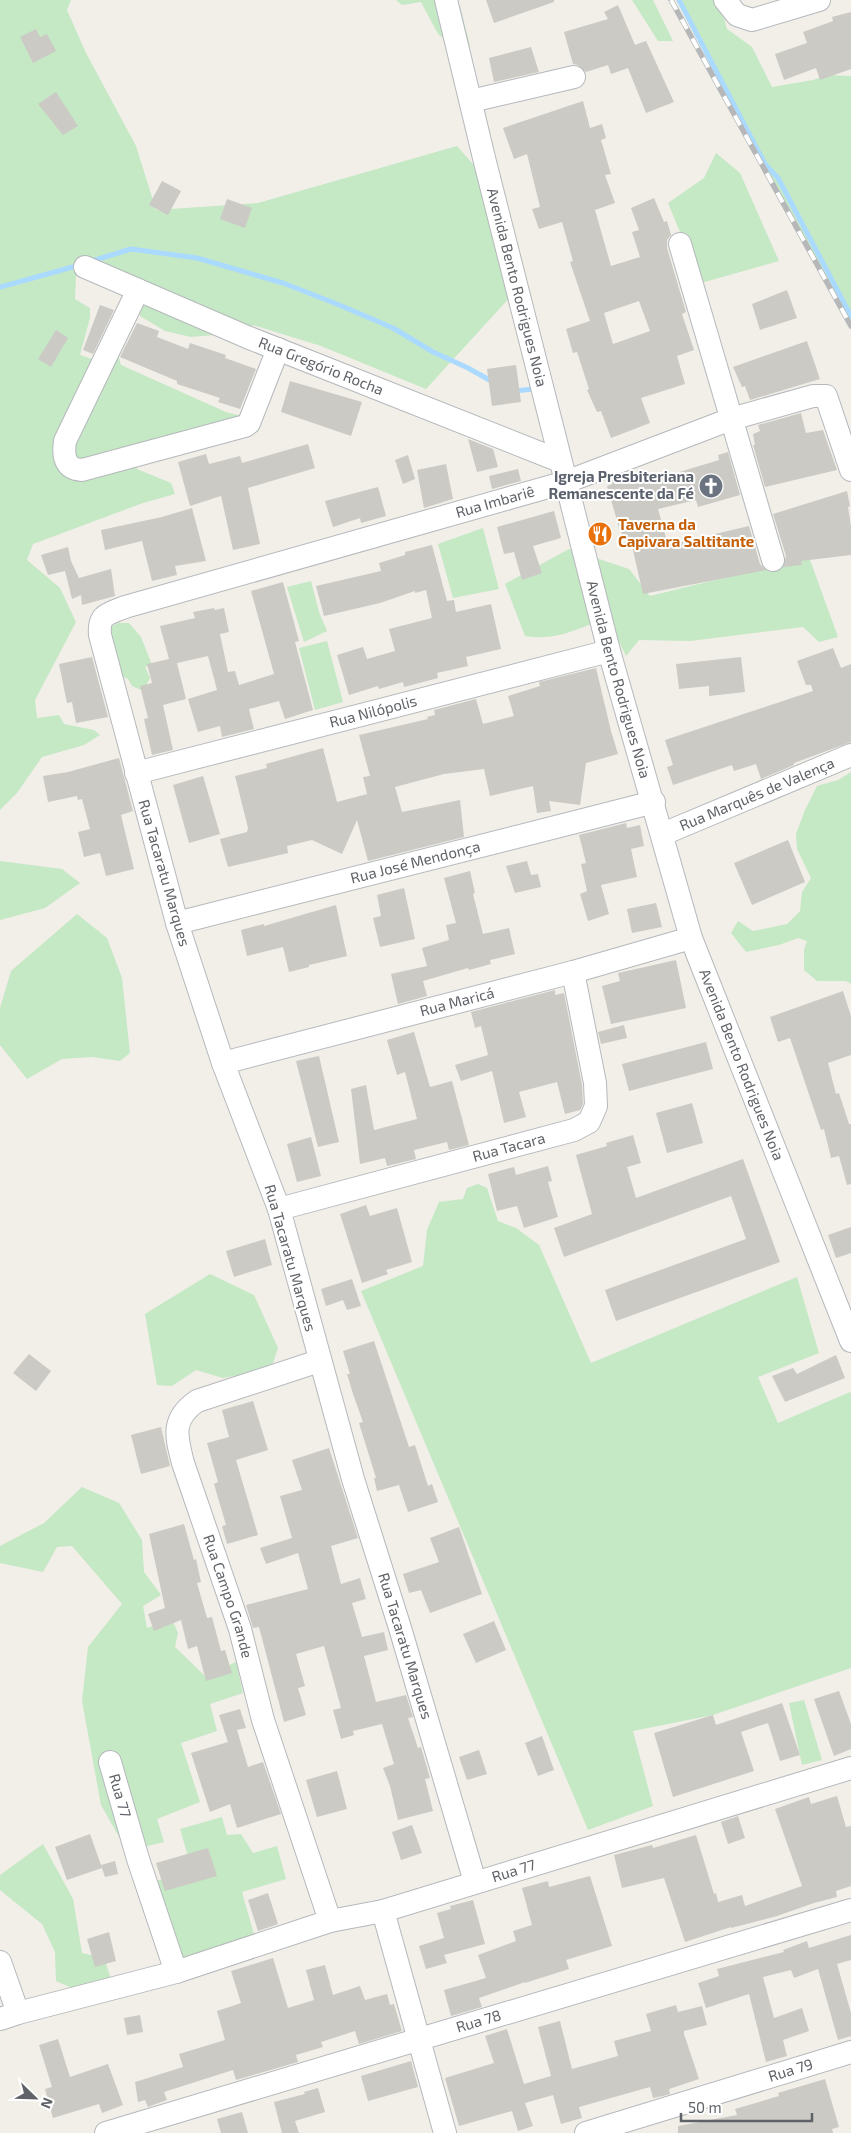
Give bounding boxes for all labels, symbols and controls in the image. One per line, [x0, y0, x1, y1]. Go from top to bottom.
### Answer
street label: Avenida Bento Rodrigues Noia [484, 186, 552, 388]
street label: Rua Gregório Rocha [256, 332, 387, 398]
place label: Igreja Presbiteriana Remanescente da Fé [549, 467, 694, 502]
church icon: Igreja Presbiteriana Remanescente da Fé [698, 473, 724, 499]
street label: Rua Imbariê [453, 481, 536, 521]
place label: Taverna da Capivara Saltitante [618, 515, 754, 550]
restaurant icon: Taverna da Capivara Saltitante [587, 521, 613, 547]
street label: Avenida Bento Rodrigues Noia [583, 578, 655, 780]
street label: Rua Nilópolis [327, 691, 419, 731]
street label: Rua Marquês de Valença [676, 753, 837, 834]
street label: Rua Tacaratu Marques [135, 797, 195, 948]
street label: Rua José Mendonça [348, 836, 482, 887]
street label: Avenida Bento Rodrigues Noia [696, 966, 788, 1163]
street label: Rua Maricá [418, 983, 496, 1019]
street label: Rua Tacara [470, 1128, 547, 1165]
street label: Rua Tacaratu Marques [261, 1182, 321, 1333]
street label: Rua Campo Grande [200, 1532, 257, 1660]
street label: Rua Tacaratu Marques [375, 1570, 437, 1721]
street label: Rua 77 [106, 1771, 136, 1820]
street label: Rua 77 [489, 1855, 538, 1885]
street label: Rua 78 [454, 2005, 503, 2036]
street label: Rua 79 [766, 2054, 815, 2085]
north arrow [10, 2073, 60, 2123]
scale bar [681, 2090, 812, 2122]
text: N [38, 2095, 57, 2111]
text: 50 m [688, 2098, 722, 2116]

